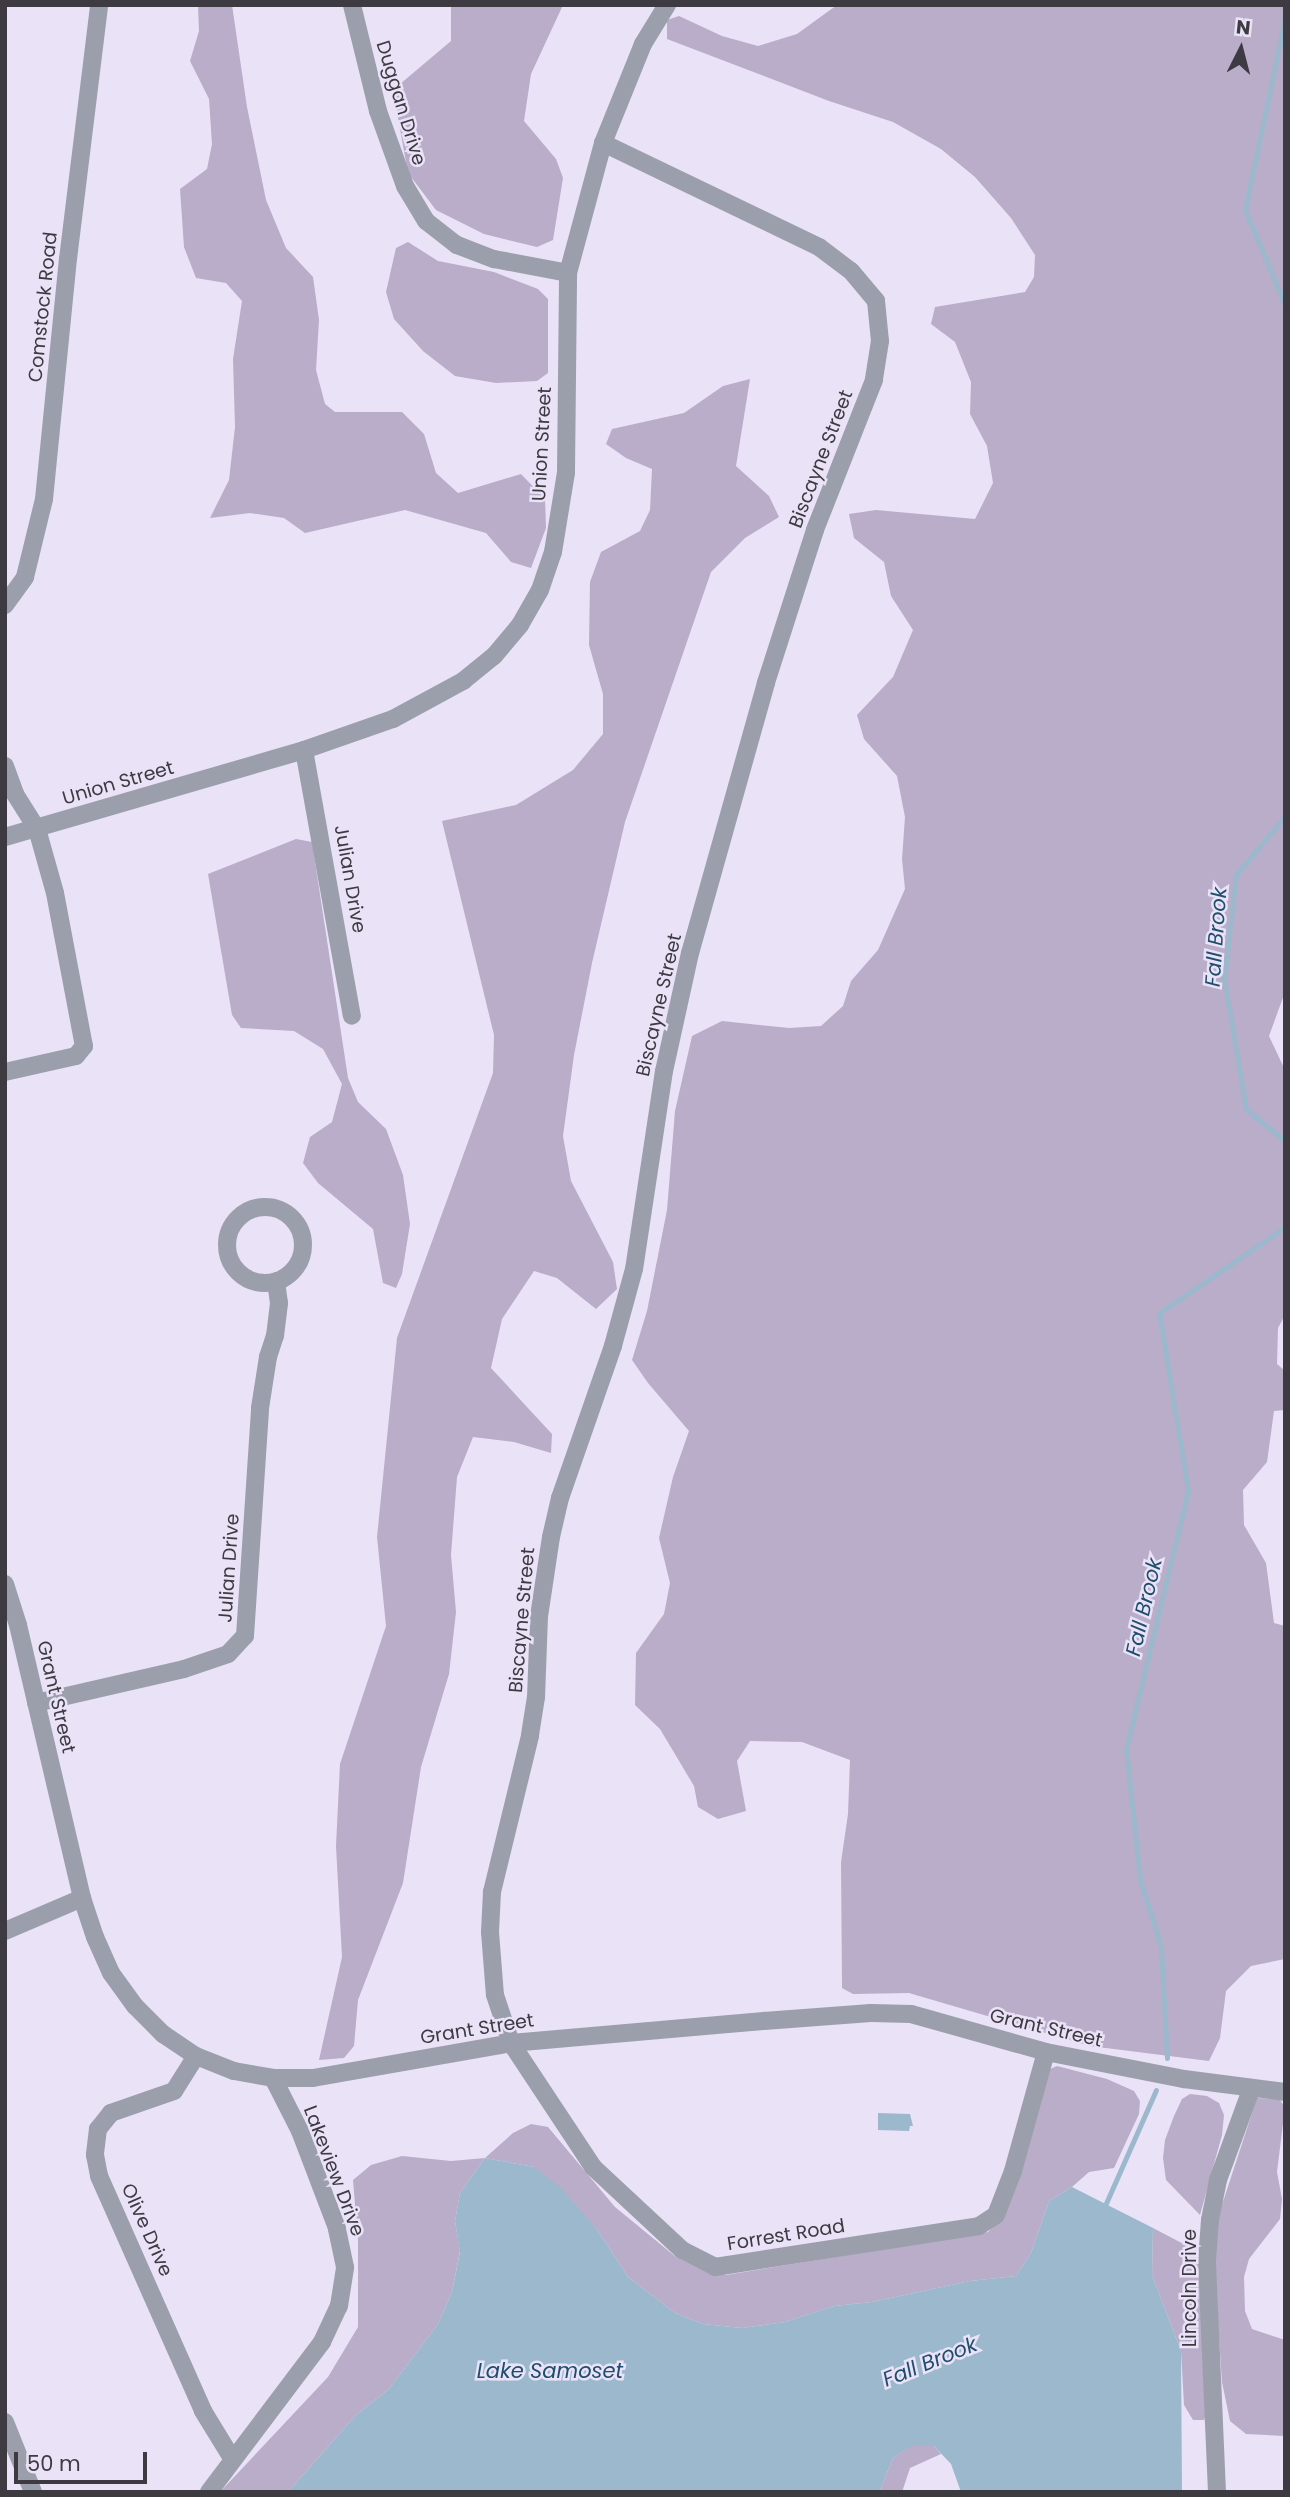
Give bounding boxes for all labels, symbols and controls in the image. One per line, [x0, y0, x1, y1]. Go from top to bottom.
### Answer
text: N [1235, 13, 1252, 42]
north arrow [1206, 14, 1276, 84]
street label: Duggan Drive [371, 38, 431, 168]
street label: Comstock Road [24, 231, 62, 383]
street label: Union Street [528, 386, 556, 502]
street label: Biscayne Street [784, 387, 858, 531]
street label: Union Street [60, 756, 176, 810]
street label: Julian Drive [329, 823, 371, 935]
water label: Fall Brook [1200, 886, 1232, 988]
street label: Biscayne Street [631, 931, 687, 1079]
street label: Julian Drive [214, 1513, 244, 1623]
street label: Biscayne Street [504, 1546, 540, 1694]
water label: Fall Brook [1121, 1556, 1167, 1658]
street label: Grant Street [32, 1639, 80, 1755]
street label: Grant Street [988, 2004, 1104, 2052]
street label: Grant Street [419, 2009, 535, 2049]
street label: Lakeview Drive [299, 2102, 369, 2240]
street label: Olive Drive [116, 2180, 178, 2280]
street label: Forrest Road [725, 2214, 847, 2256]
street label: Lincoln Drive [1179, 2229, 1201, 2347]
water label: Fall Brook [879, 2332, 981, 2392]
water label: Lake Samoset [477, 2358, 623, 2384]
scale bar [18, 2438, 150, 2482]
text: 50 m [27, 2449, 81, 2478]

